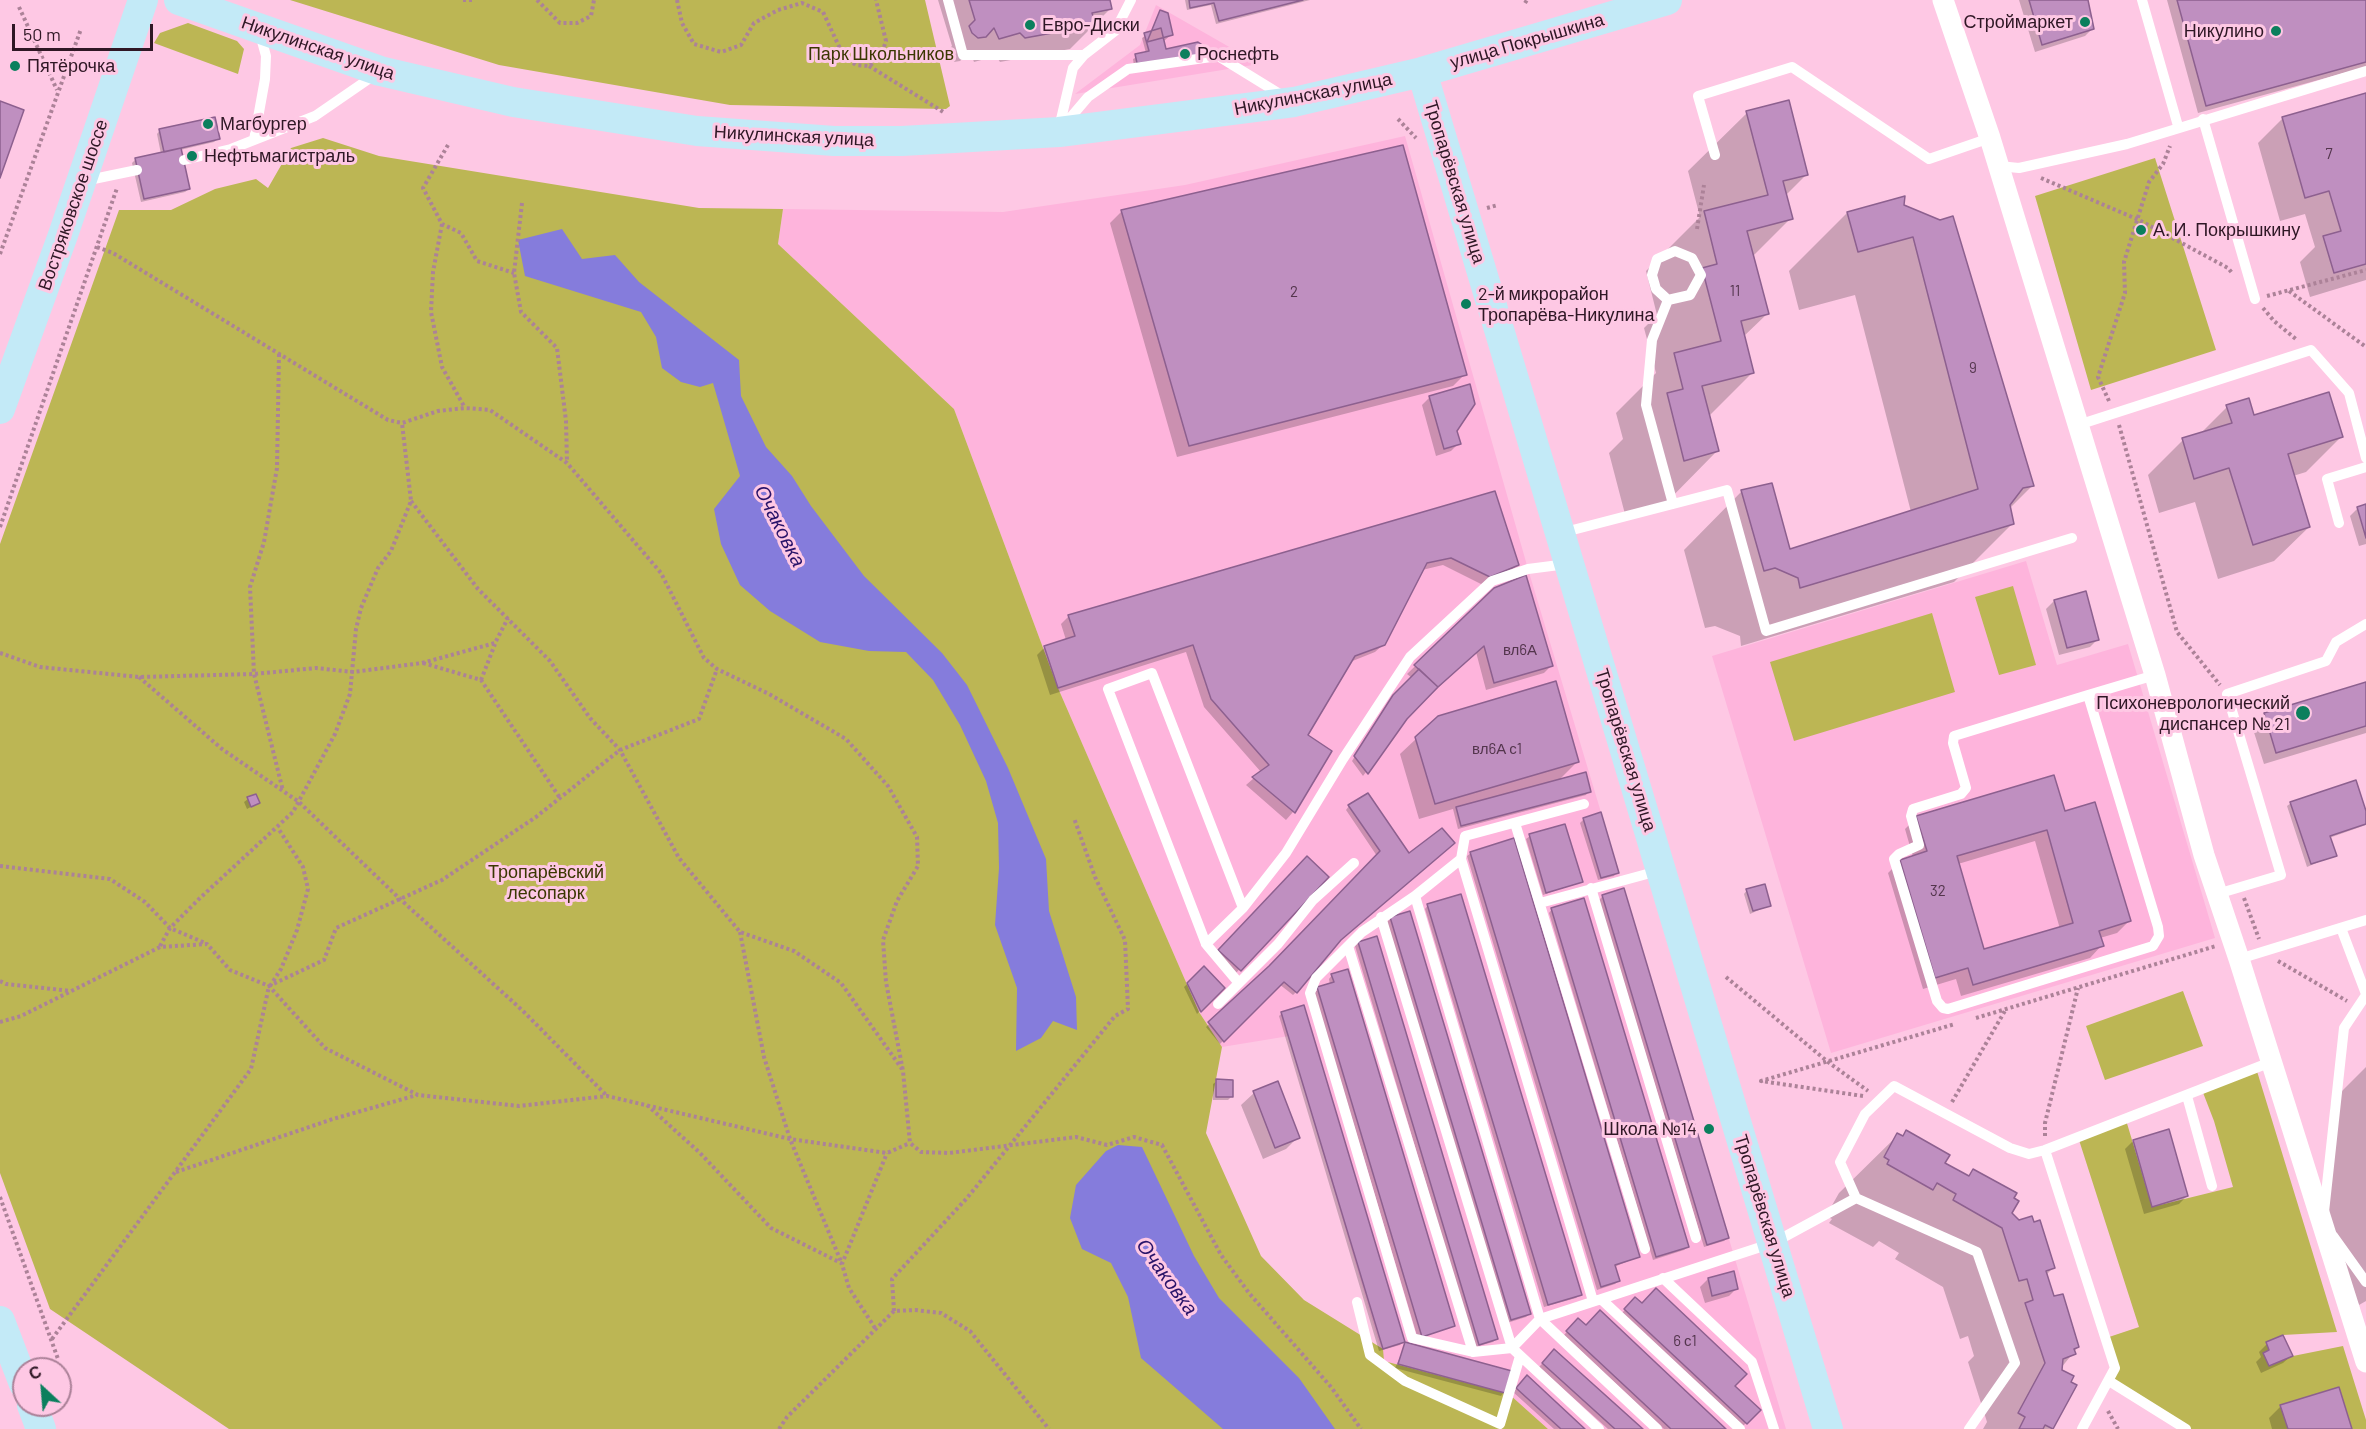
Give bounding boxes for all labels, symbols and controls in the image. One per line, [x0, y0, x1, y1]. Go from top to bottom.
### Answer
street label: улица Покрышкина [1448, 9, 1606, 73]
place label: Строймаркет [1964, 11, 2073, 33]
scale bar [15, 12, 156, 50]
street label: Никулинская улица [239, 12, 397, 84]
place label: Евро-Диски [1042, 14, 1140, 36]
marker: Строймаркет [2078, 15, 2092, 29]
marker: Евро-Диски [1023, 18, 1037, 32]
place label: Никулино [2184, 20, 2264, 42]
text: 50 m [23, 23, 61, 45]
marker: Никулино [2269, 24, 2283, 38]
park label: Парк Школьников [808, 43, 954, 65]
place label: Роснефть [1197, 43, 1279, 65]
marker: Роснефть [1178, 47, 1192, 61]
place label: Пятёрочка [27, 55, 115, 77]
marker: Пятёрочка [8, 59, 22, 73]
street label: Никулинская улица [1232, 68, 1394, 120]
street label: Тропарёвская улица [1420, 98, 1490, 266]
place label: Магбургер [220, 113, 307, 135]
street label: Востряковское шоссе [34, 117, 112, 293]
marker: Магбургер [201, 117, 215, 131]
street label: Никулинская улица [713, 121, 875, 151]
place label: Нефтьмагистраль [204, 145, 355, 167]
house number: 7 [2325, 145, 2333, 163]
marker: Нефтьмагистраль [185, 149, 199, 163]
place label: А. И. Покрышкину [2153, 219, 2300, 241]
marker: А. И. Покрышкину [2134, 223, 2148, 237]
house number: 11 [1730, 282, 1740, 300]
house number: 2 [1290, 283, 1298, 301]
place label: 2-й микрорайон Тропарёва-Никулина [1478, 283, 1654, 326]
marker: 2-й микрорайон Тропарёва-Никулина [1459, 297, 1473, 311]
house number: 9 [1969, 359, 1977, 377]
water label: Очаковка [749, 481, 811, 571]
house number: вл6А [1503, 641, 1537, 659]
street label: Тропарёвская улица [1591, 666, 1661, 834]
place label: Психоневрологический диспансер № 21 [2096, 692, 2290, 734]
marker: Психоневрологический диспансер № 21 [2294, 704, 2312, 722]
house number: вл6А с1 [1472, 740, 1522, 758]
park label: Тропарёвский лесопарк [488, 861, 604, 904]
house number: 32 [1930, 882, 1946, 900]
place label: Школа №14 [1603, 1118, 1697, 1140]
marker: Школа №14 [1702, 1122, 1716, 1136]
street label: Тропарёвская улица [1730, 1132, 1800, 1300]
water label: Очаковка [1131, 1234, 1203, 1320]
house number: 6 с1 [1673, 1332, 1697, 1350]
north arrow [12, 1357, 72, 1417]
text: С [25, 1361, 44, 1383]

